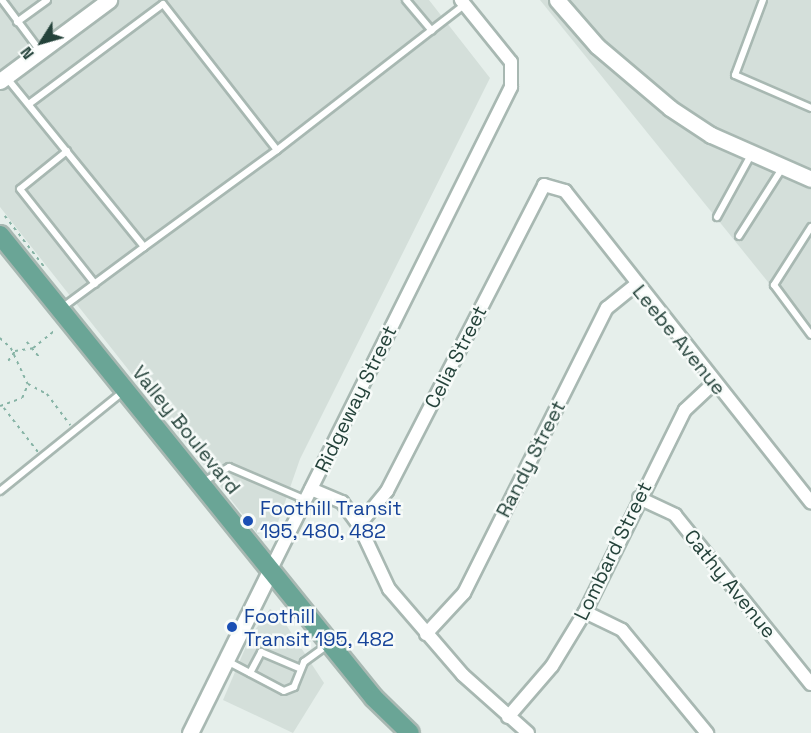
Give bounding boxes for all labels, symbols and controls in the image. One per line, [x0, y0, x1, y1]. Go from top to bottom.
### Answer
north arrow [12, 12, 72, 72]
text: N [16, 43, 39, 64]
street label: Leebe Avenue [627, 280, 731, 400]
street label: Celia Street [420, 302, 492, 412]
street label: Ridgeway Street [310, 322, 402, 476]
street label: Valley Boulevard [127, 361, 245, 499]
street label: Randy Street [491, 397, 571, 521]
street label: Lombard Street [569, 478, 657, 624]
place label: Foothill Transit 195, 480, 482 [260, 497, 402, 544]
marker: Foothill Transit 195, 480, 482 [241, 514, 255, 528]
street label: Cathy Avenue [679, 525, 781, 643]
place label: Foothill Transit 195, 482 [244, 604, 395, 651]
marker: Foothill Transit 195, 482 [225, 620, 239, 634]

